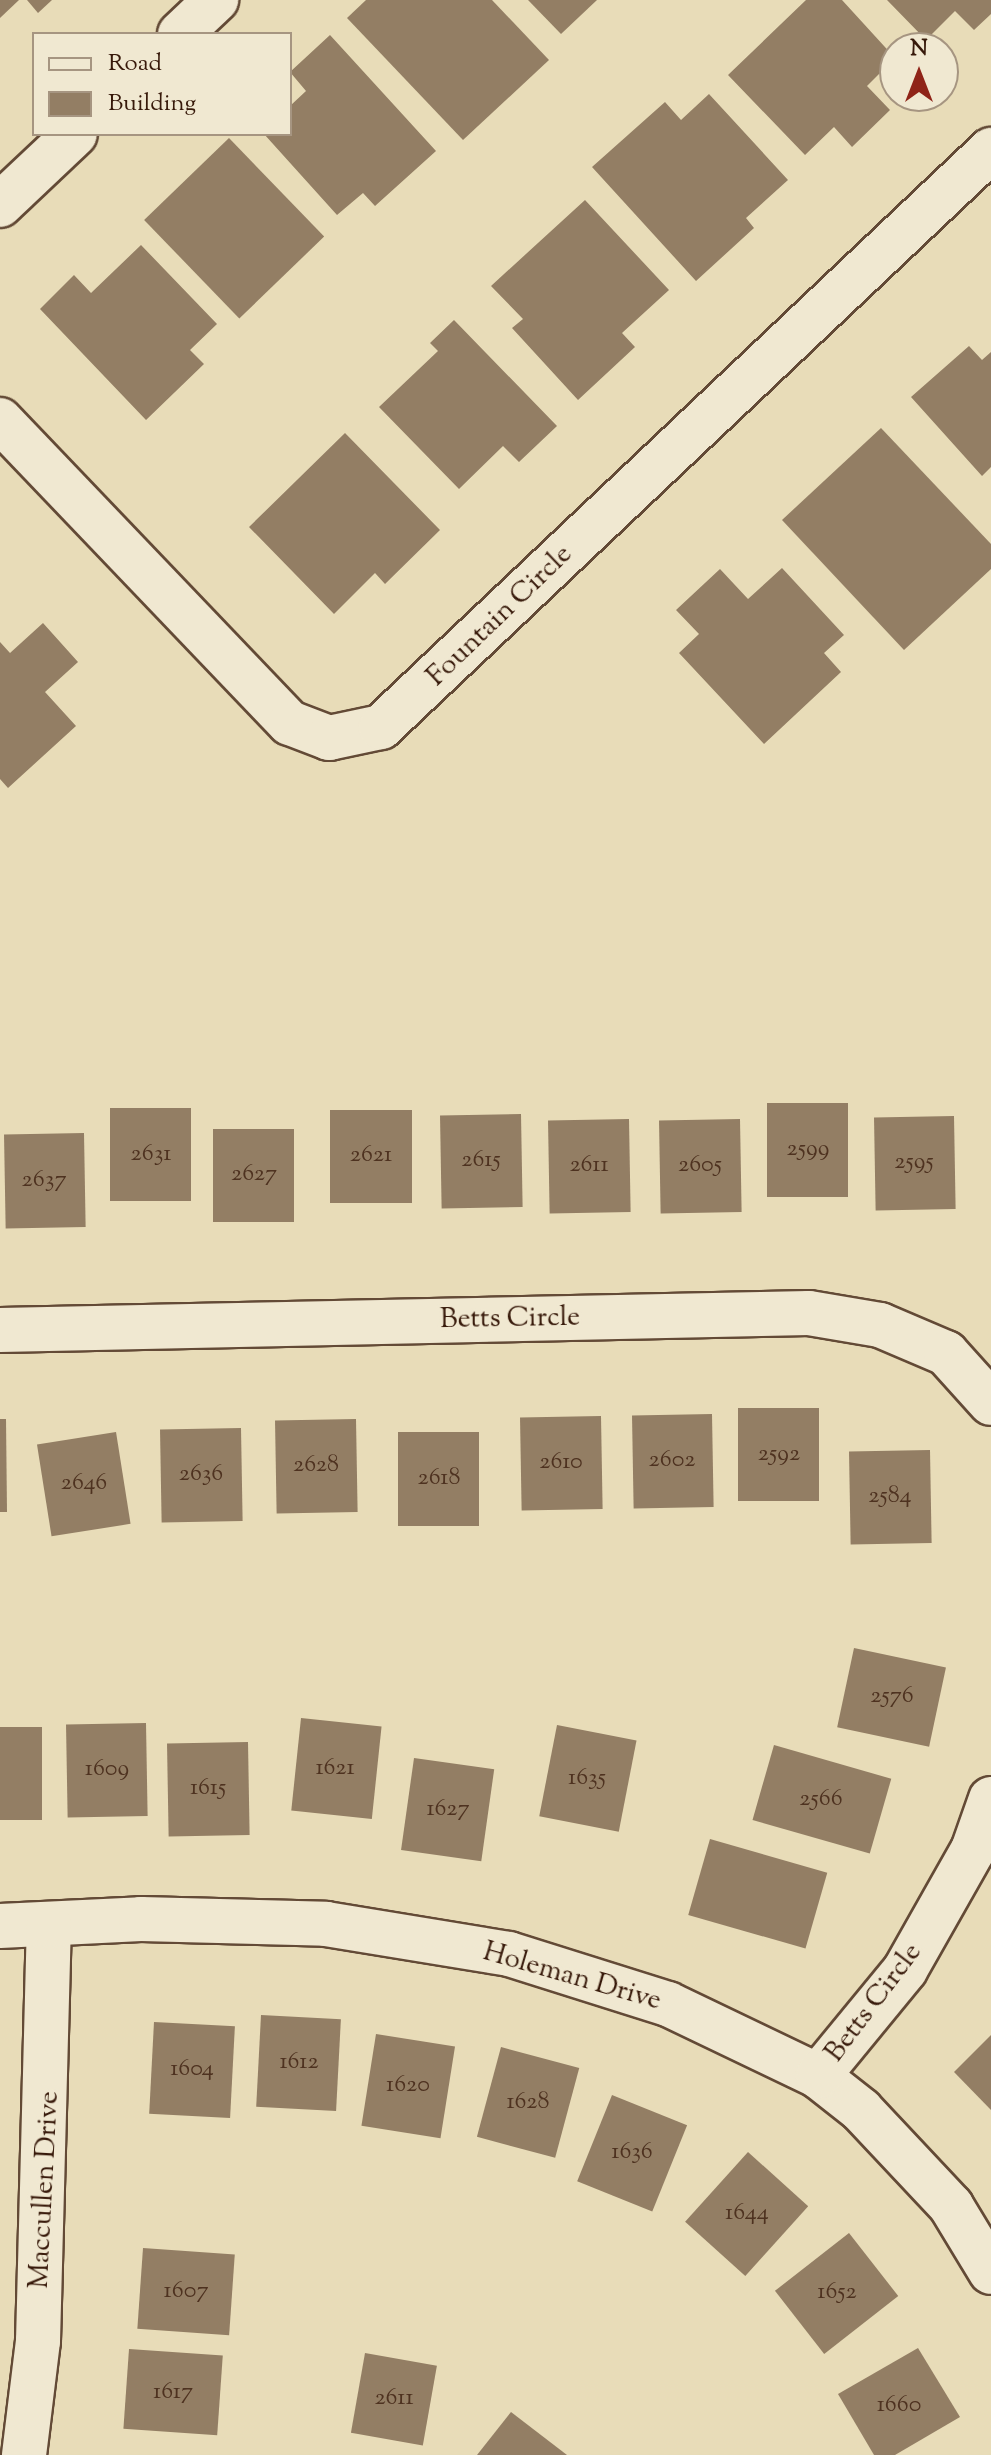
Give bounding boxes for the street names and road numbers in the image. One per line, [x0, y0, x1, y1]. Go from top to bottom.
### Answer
street label: Fountain Circle [420, 538, 580, 694]
street label: Betts Circle [440, 1301, 580, 1337]
street label: Holeman Drive [479, 1936, 665, 2018]
street label: Betts Circle [818, 1937, 930, 2069]
street label: Maccullen Drive [23, 2090, 67, 2290]

